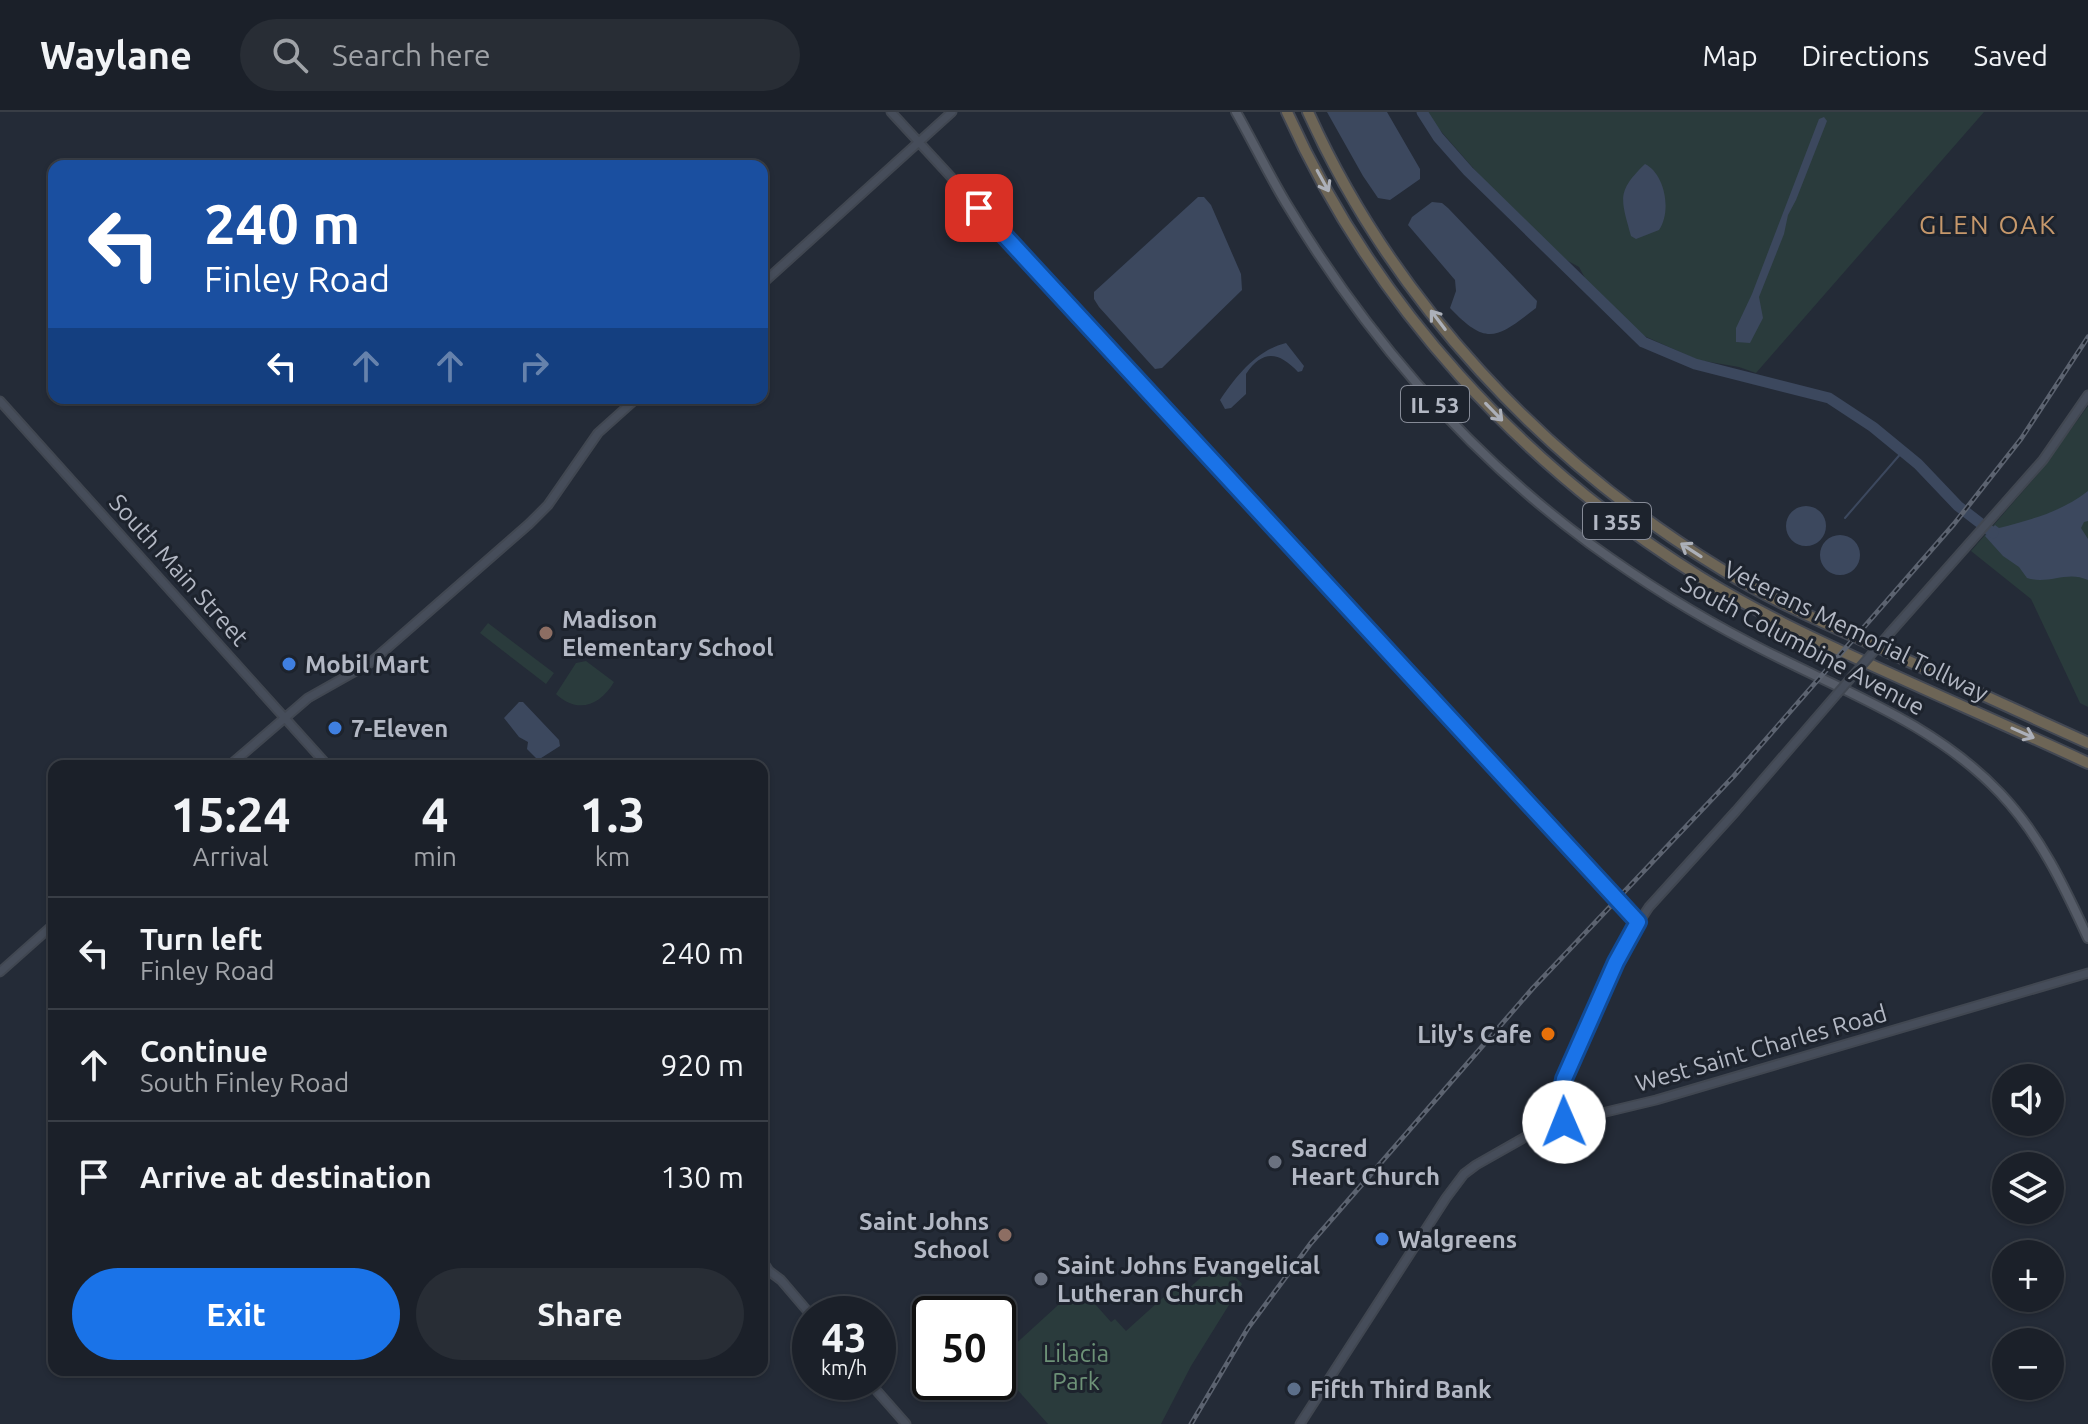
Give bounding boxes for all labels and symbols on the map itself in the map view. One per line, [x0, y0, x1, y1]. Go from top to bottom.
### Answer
one-way arrow [1316, 169, 1331, 193]
pin [945, 174, 1013, 242]
district label: GLEN OAK [1919, 210, 2057, 239]
one-way arrow [1429, 309, 1446, 331]
road number: IL 53 [1401, 386, 1469, 422]
one-way arrow [1484, 402, 1503, 421]
street label: South Main Street [104, 489, 254, 652]
road number: I 355 [1583, 503, 1651, 539]
one-way arrow [1680, 542, 1703, 558]
street label: Veterans Memorial Tollway [1720, 555, 1993, 707]
street label: South Columbine Avenue [1677, 569, 1929, 721]
place label: Madison Elementary School [562, 606, 774, 661]
marker: Madison Elementary School [537, 624, 555, 642]
place label: Mobil Mart [305, 651, 429, 678]
marker: Mobil Mart [280, 655, 298, 673]
place label: 7-Eleven [351, 715, 448, 742]
marker: 7-Eleven [326, 719, 344, 737]
one-way arrow [2010, 727, 2035, 742]
street label: West Saint Charles Road [1632, 999, 1890, 1097]
place label: Lily's Cafe [1417, 1021, 1532, 1048]
marker: Lily's Cafe [1539, 1025, 1557, 1043]
position arrow [1522, 1080, 1606, 1164]
place label: Sacred Heart Church [1291, 1135, 1440, 1190]
marker: Sacred Heart Church [1266, 1153, 1284, 1171]
place label: Saint Johns School [859, 1208, 989, 1263]
marker: Saint Johns School [996, 1226, 1014, 1244]
place label: Walgreens [1398, 1226, 1517, 1253]
marker: Walgreens [1373, 1230, 1391, 1248]
place label: Saint Johns Evangelical Lutheran Church [1057, 1252, 1320, 1307]
marker: Saint Johns Evangelical Lutheran Church [1032, 1270, 1050, 1288]
speed limit sign: 50 [912, 1296, 1016, 1400]
park label: Lilacia Park [1043, 1340, 1109, 1395]
place label: Fifth Third Bank [1310, 1376, 1492, 1403]
marker: Fifth Third Bank [1285, 1380, 1303, 1398]

